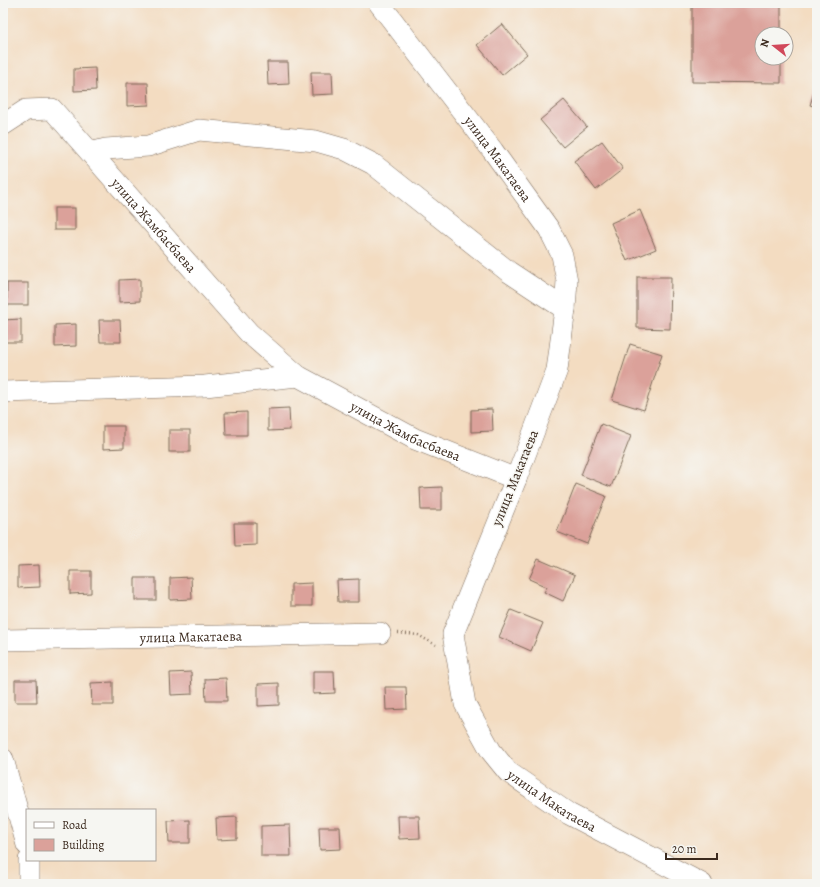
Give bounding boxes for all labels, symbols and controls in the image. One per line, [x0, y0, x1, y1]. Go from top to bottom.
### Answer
north arrow [754, 26, 794, 66]
text: N [757, 37, 773, 49]
street label: улица Макатаева [459, 111, 536, 206]
street label: улица Жамбасбаева [107, 173, 201, 277]
street label: улица Жамбасбаева [346, 396, 464, 466]
street label: улица Макатаева [487, 427, 543, 530]
street label: улица Макатаева [139, 626, 243, 647]
street label: улица Макатаева [503, 764, 600, 836]
legend [26, 809, 156, 861]
text: Road [62, 817, 88, 833]
scale bar [666, 835, 717, 861]
text: Building [62, 837, 104, 853]
text: 20 m [672, 841, 696, 857]

